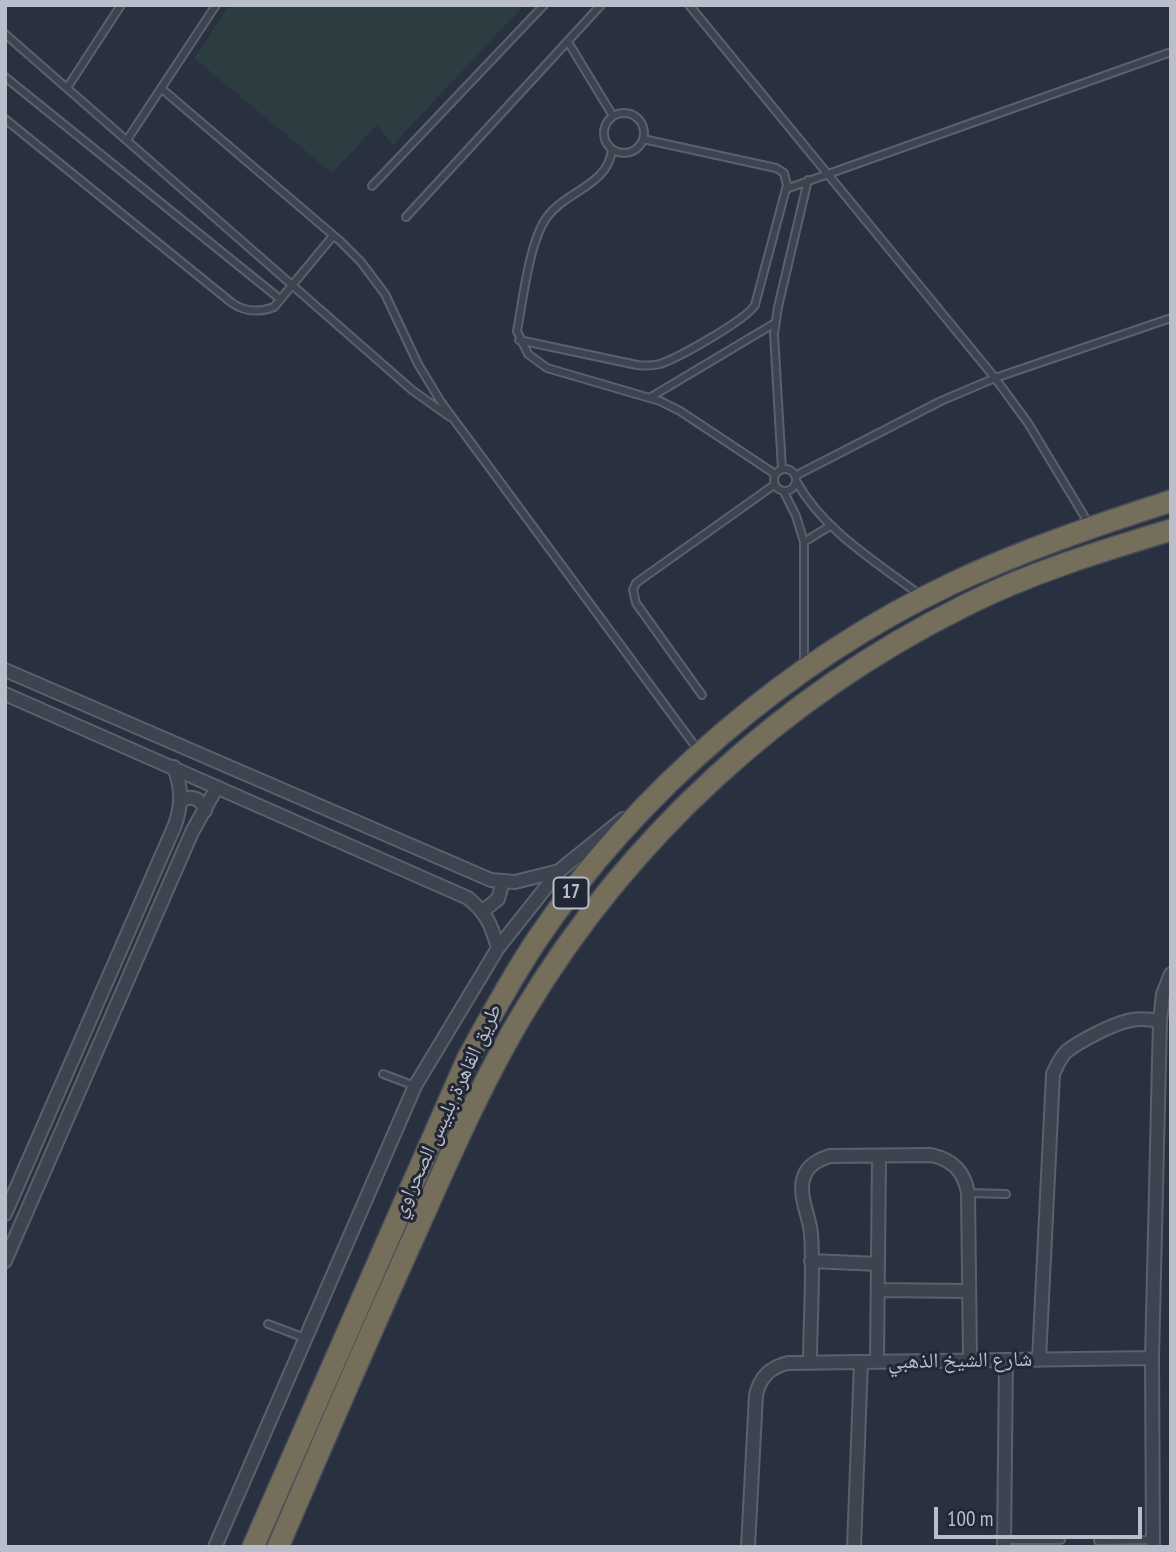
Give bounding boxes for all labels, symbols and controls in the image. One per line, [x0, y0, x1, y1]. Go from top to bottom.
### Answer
road number: 17 [554, 878, 588, 908]
street label: طريق القاهرة, بلبيس الصحراوي [386, 1000, 508, 1222]
street label: شارع الشيخ الذهبي [888, 1347, 1032, 1375]
scale bar [938, 1492, 1146, 1536]
text: 100 m [947, 1505, 993, 1532]

